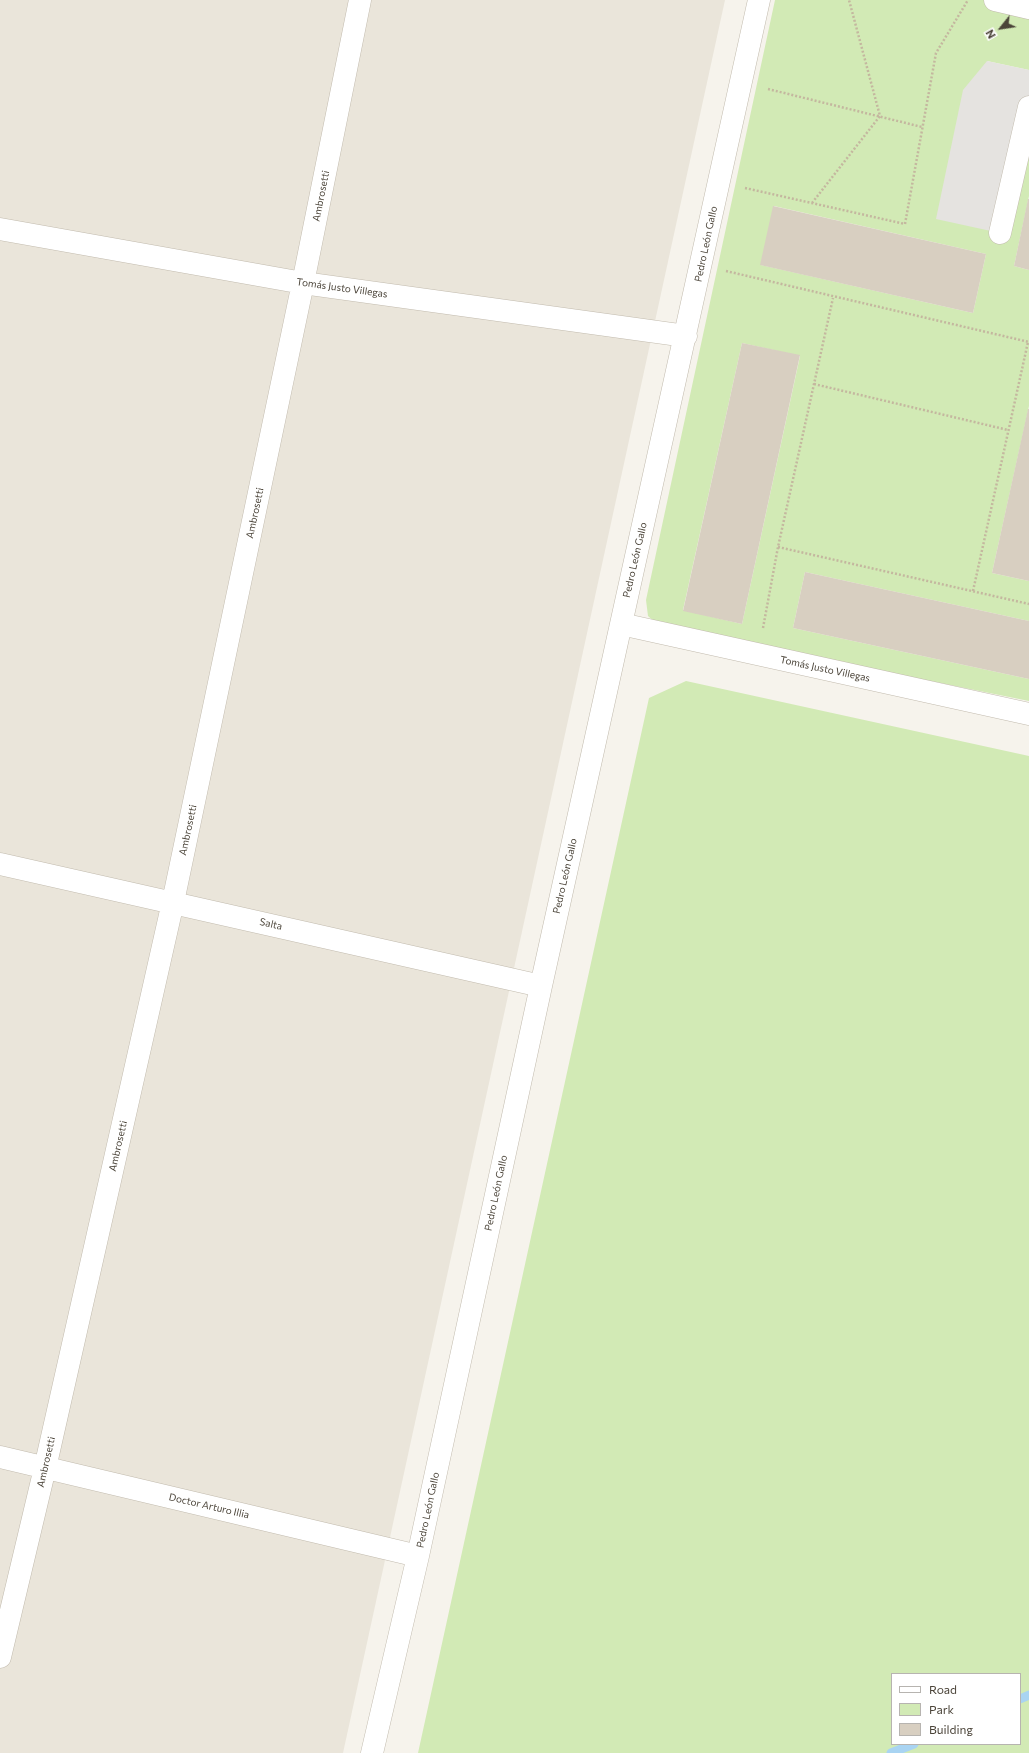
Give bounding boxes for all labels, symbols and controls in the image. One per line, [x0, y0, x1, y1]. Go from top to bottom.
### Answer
north arrow [981, 8, 1021, 48]
text: N [982, 27, 998, 41]
street label: Ambrosetti [310, 169, 332, 223]
street label: Pedro León Gallo [692, 205, 720, 283]
street label: Tomás Justo Villegas [296, 276, 388, 300]
street label: Ambrosetti [244, 486, 266, 540]
street label: Pedro León Gallo [620, 521, 650, 599]
street label: Tomás Justo Villegas [779, 654, 871, 684]
street label: Ambrosetti [177, 803, 199, 857]
street label: Pedro León Gallo [550, 837, 580, 915]
street label: Salta [258, 916, 284, 932]
street label: Ambrosetti [106, 1119, 130, 1173]
street label: Pedro León Gallo [482, 1154, 510, 1232]
street label: Ambrosetti [34, 1435, 58, 1489]
street label: Pedro León Gallo [414, 1471, 442, 1549]
street label: Doctor Arturo Illia [168, 1491, 250, 1521]
legend [891, 1673, 1021, 1745]
text: Road [929, 1682, 957, 1696]
text: Park [929, 1702, 954, 1716]
text: Building [929, 1722, 973, 1736]

